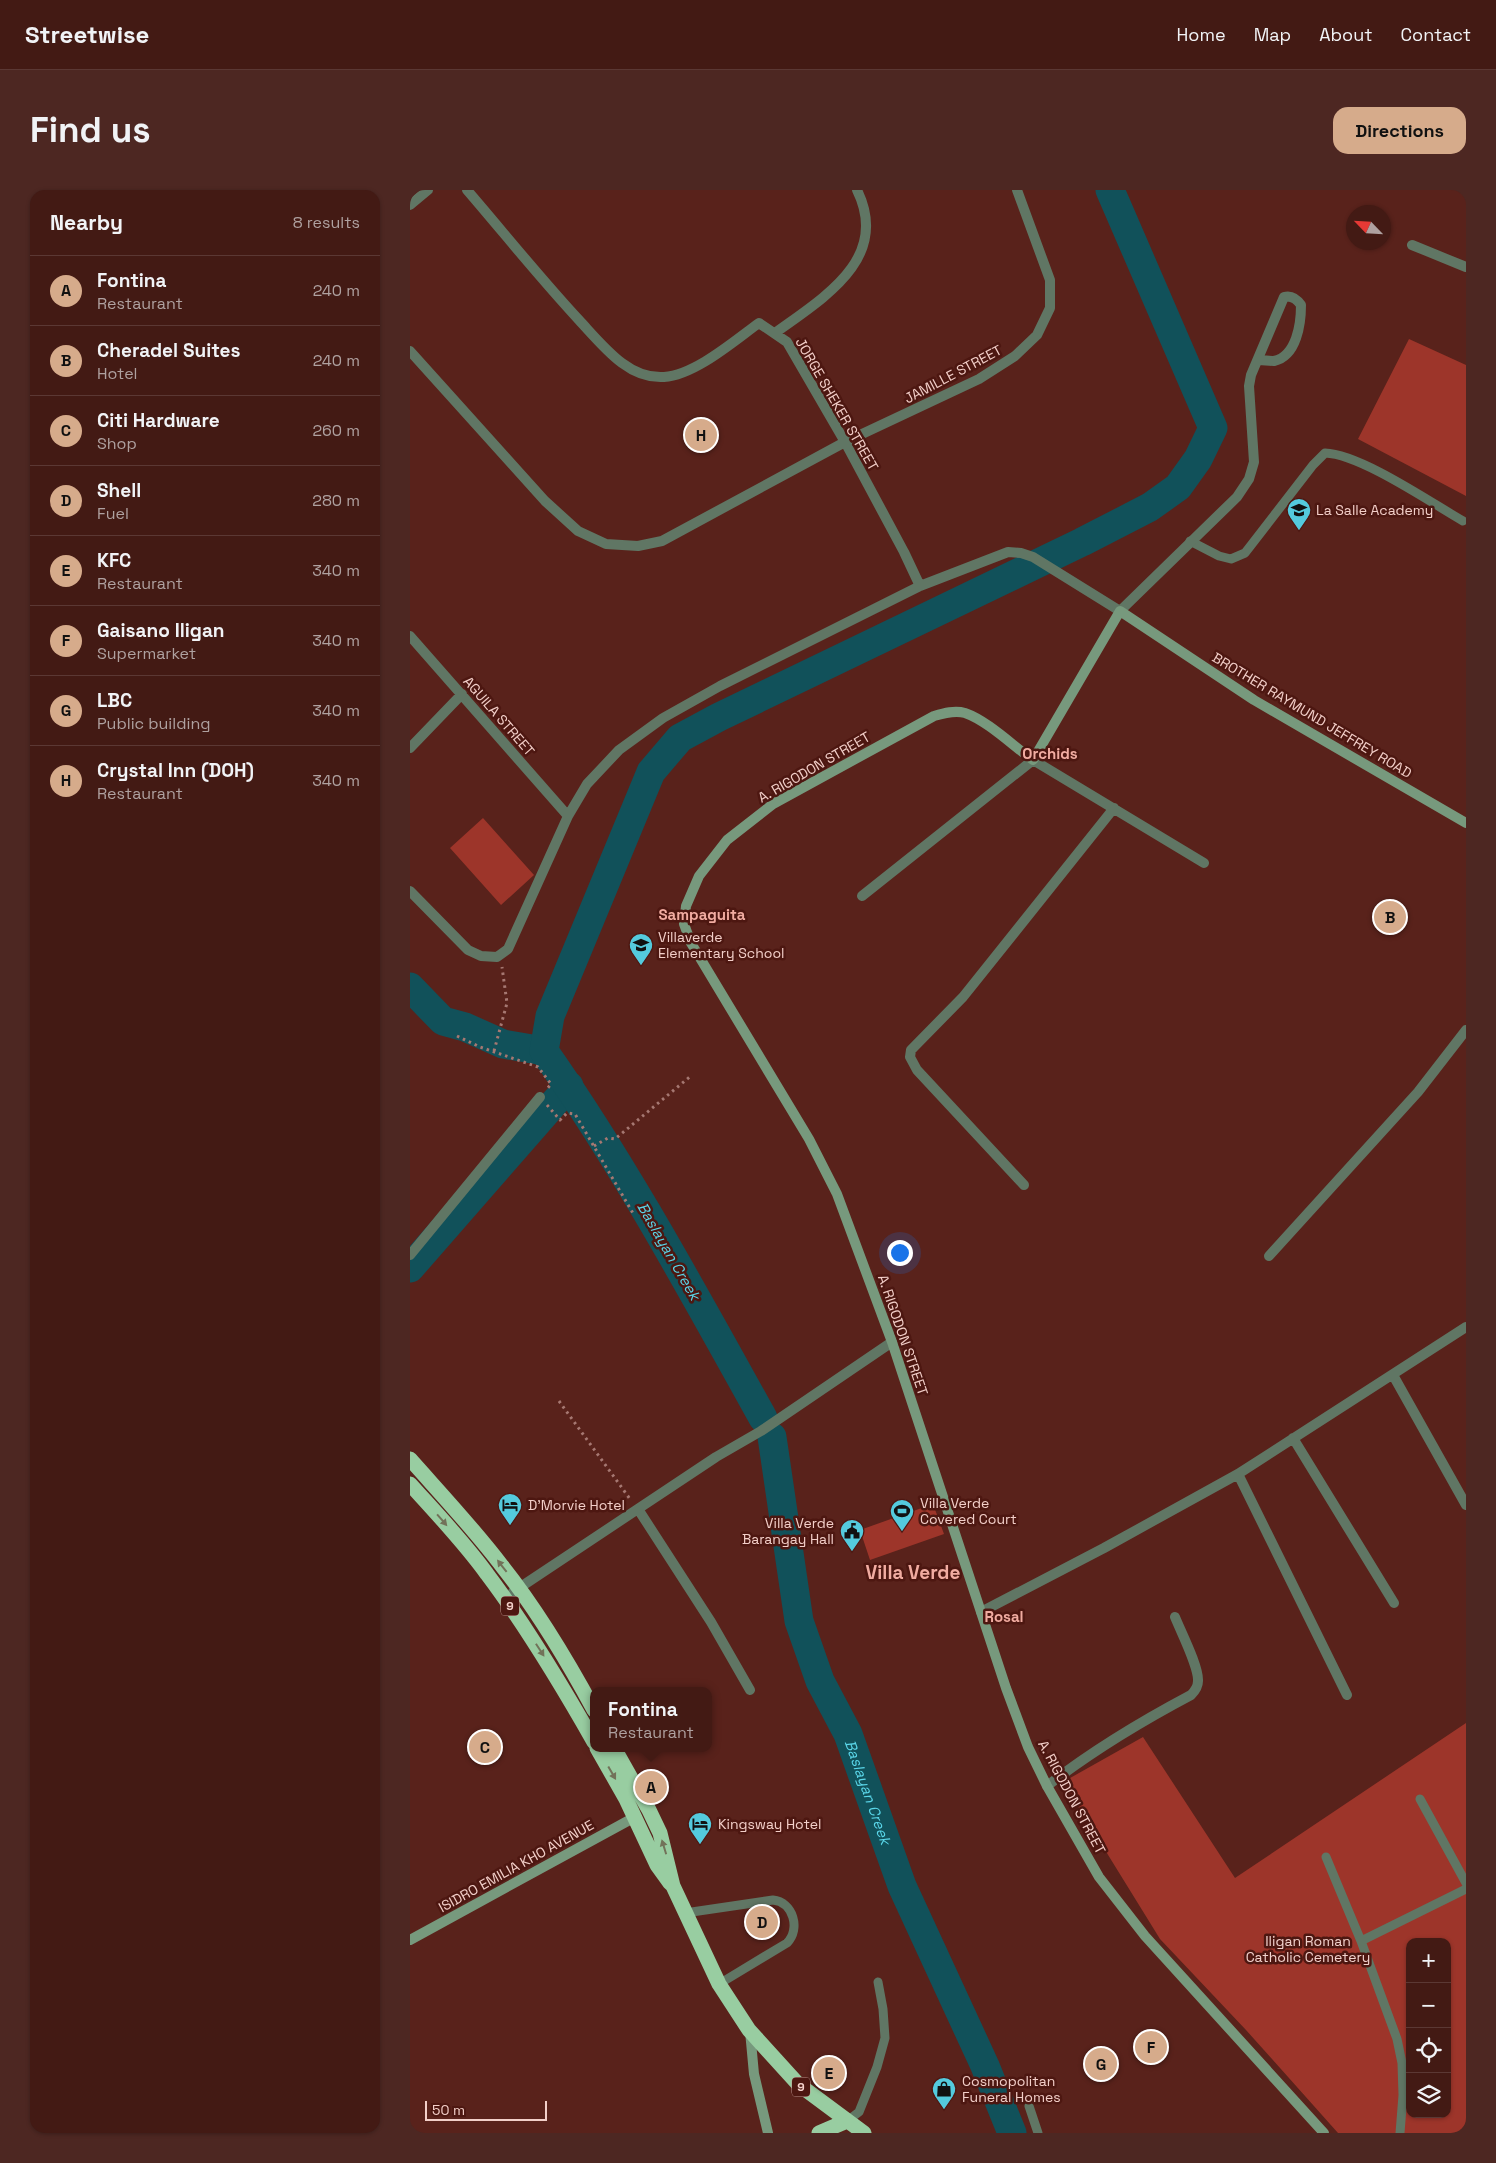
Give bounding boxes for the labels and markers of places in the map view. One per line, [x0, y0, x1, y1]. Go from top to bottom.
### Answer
pin: H [685, 416, 717, 454]
school or university icon: La Salle Academy [1286, 497, 1312, 531]
place label: La Salle Academy [1316, 501, 1433, 519]
pin: B [1374, 898, 1406, 936]
place label: Villaverde Elementary School [658, 928, 784, 962]
school or university icon: Villaverde Elementary School [628, 932, 654, 966]
hotel icon: D'Morvie Hotel [497, 1492, 523, 1526]
place label: Villa Verde Covered Court [920, 1494, 1017, 1528]
place label: D'Morvie Hotel [528, 1496, 625, 1514]
sports icon: Villa Verde Covered Court [889, 1498, 915, 1532]
place label: Villa Verde Barangay Hall [742, 1514, 834, 1548]
public building icon: Villa Verde Barangay Hall [839, 1518, 865, 1552]
pin: C [469, 1728, 501, 1766]
pin: A [635, 1768, 667, 1806]
hotel icon: Kingsway Hotel [687, 1811, 713, 1845]
place label: Kingsway Hotel [718, 1815, 821, 1833]
pin: D [746, 1903, 778, 1941]
pin: F [1135, 2028, 1167, 2066]
pin: G [1085, 2045, 1117, 2083]
pin: E [813, 2054, 845, 2092]
place label: Cosmopolitan Funeral Homes [962, 2072, 1061, 2106]
shop icon: Cosmopolitan Funeral Homes [931, 2076, 957, 2110]

